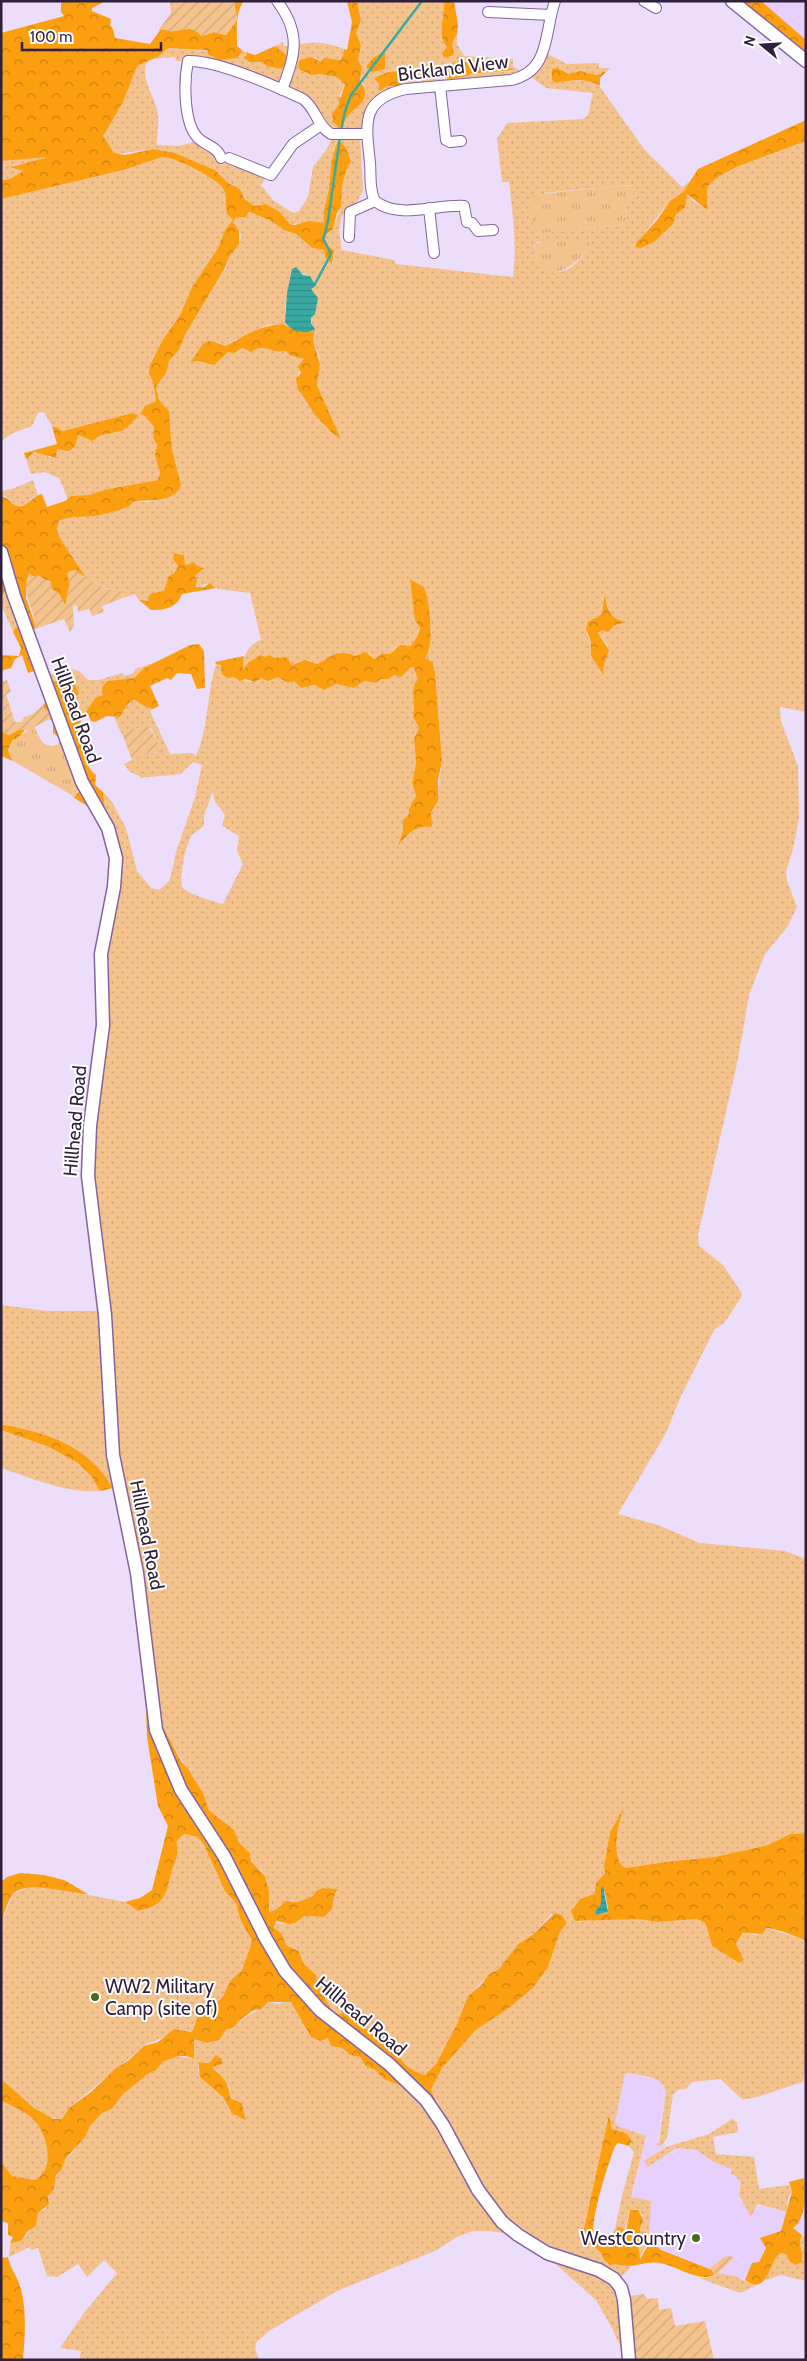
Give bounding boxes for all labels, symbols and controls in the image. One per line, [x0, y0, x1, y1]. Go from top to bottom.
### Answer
scale bar [22, 20, 161, 52]
north arrow [737, 20, 787, 70]
text: 100 m [30, 28, 72, 46]
text: N [740, 33, 760, 48]
street label: Bickland View [396, 50, 510, 86]
street label: Hillhead Road [46, 654, 106, 766]
street label: Hillhead Road [59, 1064, 91, 1178]
street label: Hillhead Road [125, 1478, 169, 1592]
street label: Hillhead Road [311, 1971, 411, 2061]
place label: WW2 Military Camp (site of) [105, 1975, 218, 2020]
marker: WW2 Military Camp (site of) [89, 1991, 101, 2003]
place label: WestCountry [580, 2227, 686, 2250]
marker: WestCountry [690, 2232, 702, 2244]

